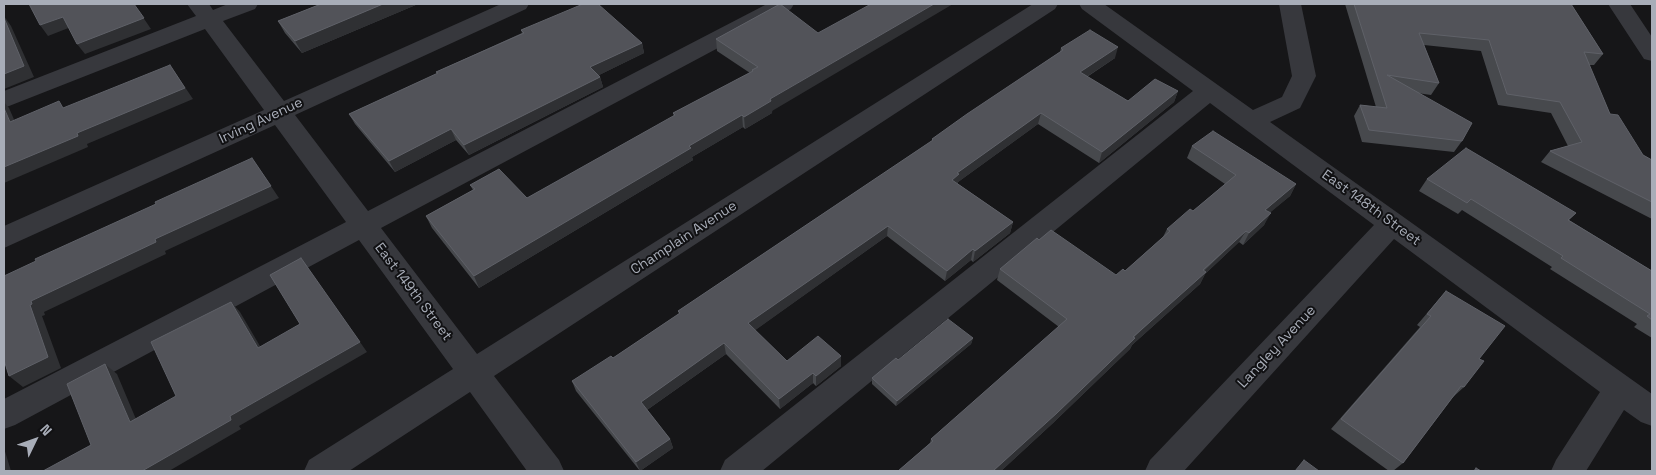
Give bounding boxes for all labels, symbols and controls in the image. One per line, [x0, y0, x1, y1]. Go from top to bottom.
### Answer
street label: Irving Avenue [217, 94, 305, 148]
street label: East 148th Street [1318, 167, 1424, 249]
street label: Champlain Avenue [628, 197, 740, 279]
street label: East 149th Street [371, 240, 455, 344]
street label: Langley Avenue [1235, 302, 1319, 392]
north arrow [10, 415, 60, 465]
text: N [36, 420, 56, 439]

